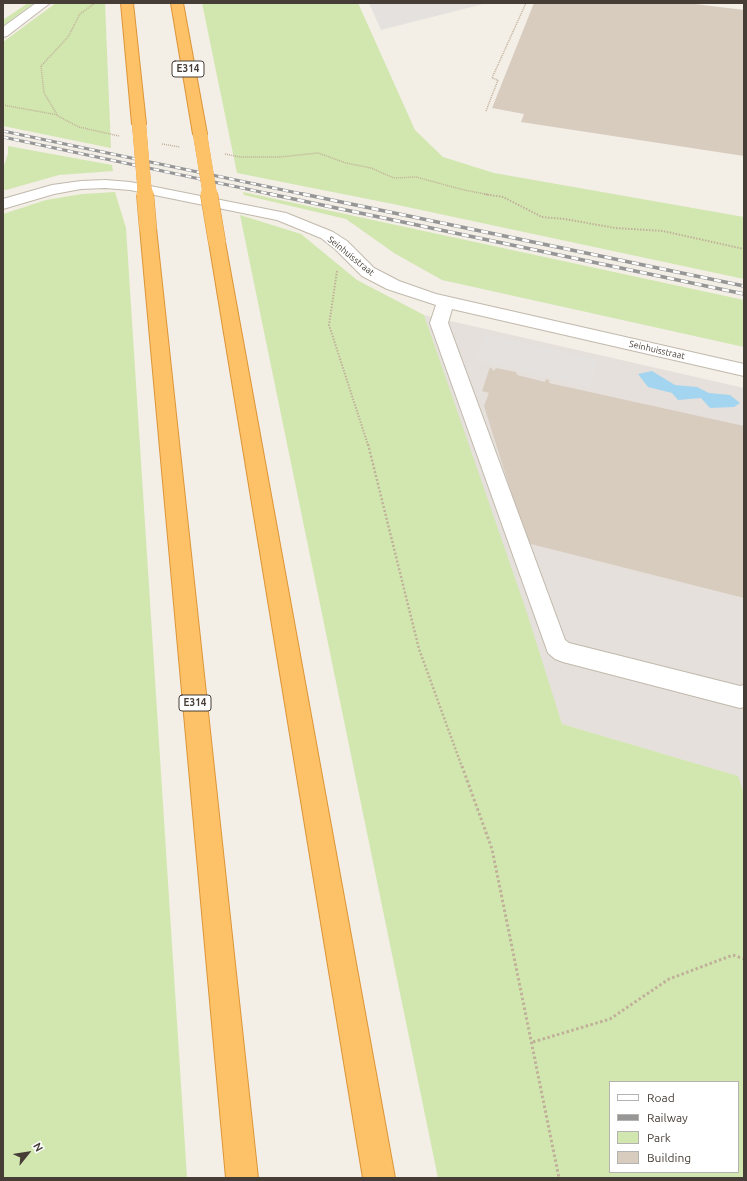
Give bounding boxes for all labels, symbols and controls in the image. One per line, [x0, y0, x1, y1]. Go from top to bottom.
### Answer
road number: E314 [172, 61, 204, 77]
street label: Seinhuisstraat [325, 234, 377, 278]
street label: Seinhuisstraat [628, 338, 686, 362]
road number: E314 [179, 695, 211, 711]
legend [609, 1081, 739, 1173]
text: Road [647, 1091, 675, 1104]
text: Railway [647, 1111, 688, 1124]
text: Park [647, 1131, 671, 1144]
north arrow [8, 1133, 48, 1173]
text: N [31, 1140, 46, 1154]
text: Building [647, 1151, 691, 1164]

